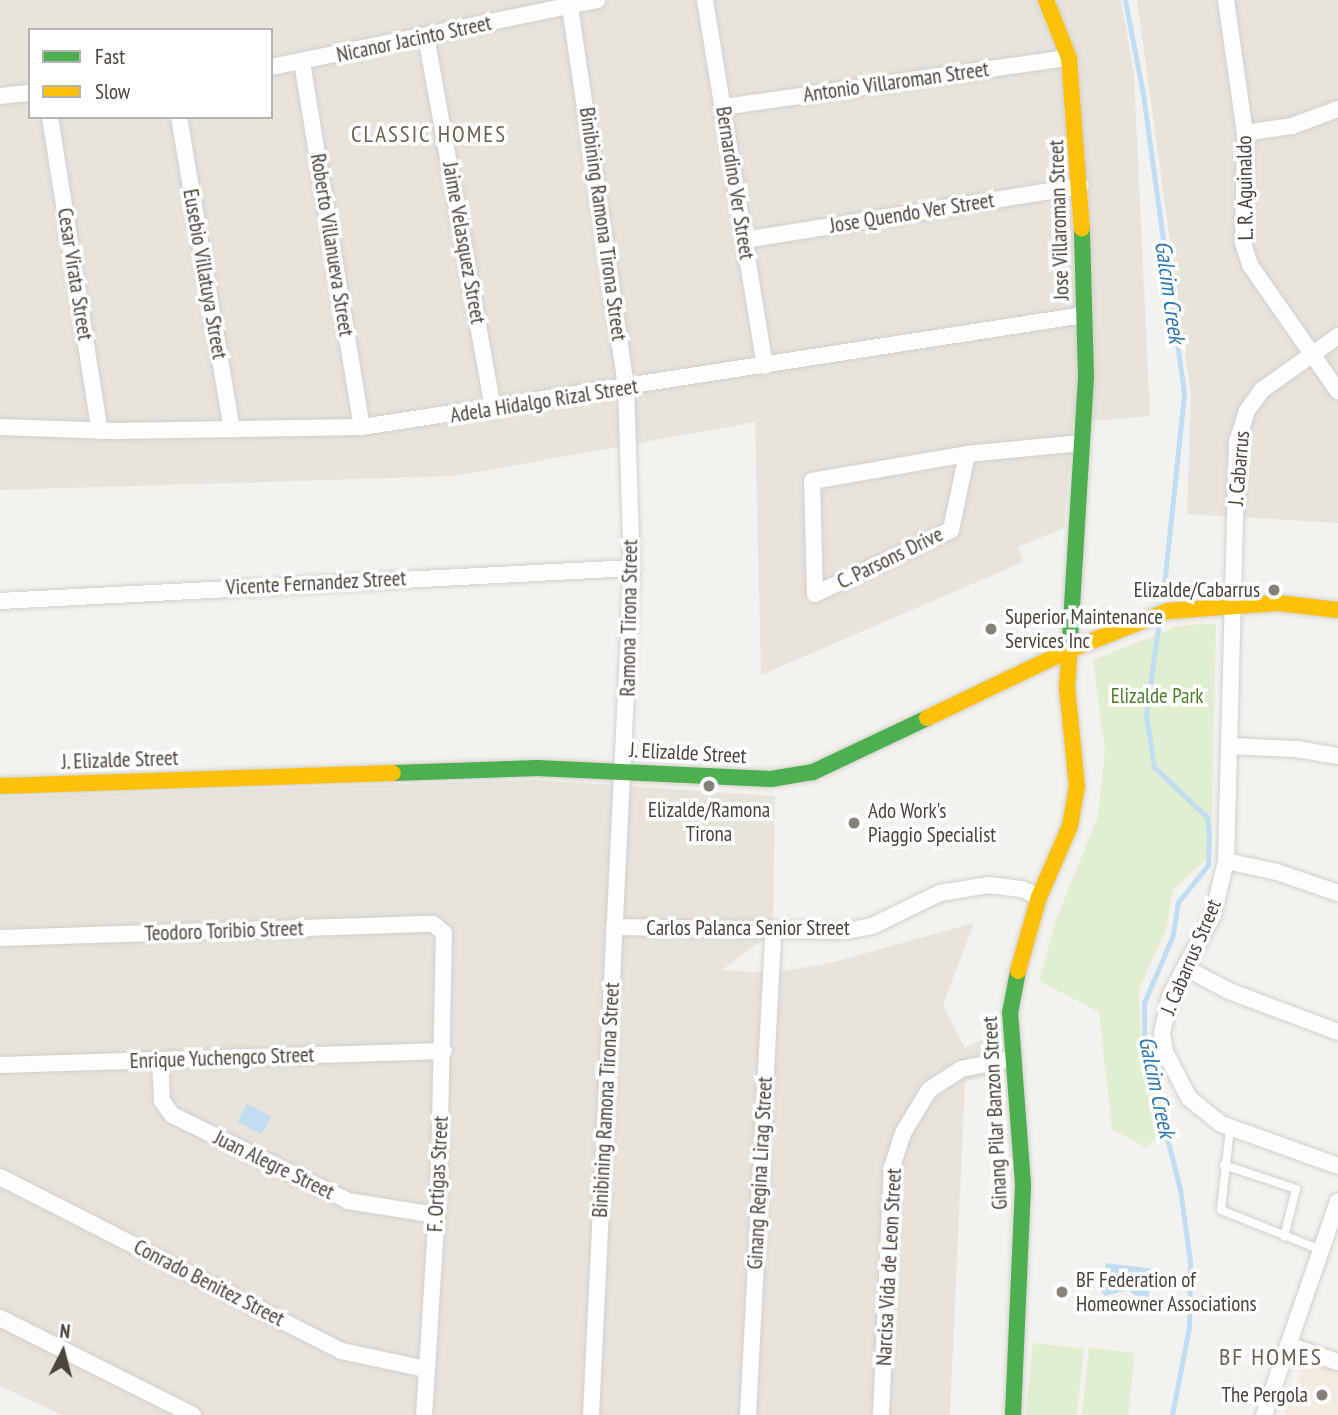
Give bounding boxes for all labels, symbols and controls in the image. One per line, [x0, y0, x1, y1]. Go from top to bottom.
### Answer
street label: Nicanor Jacinto Street [334, 10, 494, 68]
legend [28, 28, 273, 119]
text: Fast [95, 43, 125, 70]
street label: Antonio Villaroman Street [801, 56, 991, 108]
text: Slow [95, 78, 130, 105]
street label: Bernardino Ver Street [710, 104, 760, 262]
street label: Binibining Ramona Tirona Street [574, 105, 632, 343]
district label: CLASSIC HOMES [352, 120, 506, 148]
street label: L. R. Aguinaldo [1231, 134, 1259, 242]
street label: Jose Villaroman Street [1044, 139, 1074, 301]
street label: Roberto Villanueva Street [305, 152, 359, 338]
street label: Jaime Velasquez Street [437, 160, 491, 326]
street label: Eusebio Villatuya Street [178, 187, 232, 361]
street label: Jose Quendo Ver Street [828, 188, 996, 238]
street label: Cesar Virata Street [52, 206, 98, 342]
water label: Galcim Creek [1149, 239, 1191, 345]
street label: Adela Hidalgo Rizal Street [448, 374, 640, 428]
street label: J. Cabarrus [1223, 429, 1255, 507]
street label: C. Parsons Drive [832, 521, 948, 595]
street label: Ramona Tirona Street [615, 539, 643, 697]
street label: Vicente Fernandez Street [225, 566, 407, 600]
place label: Elizalde/Cabarrus [1134, 577, 1260, 603]
marker: Elizalde/Cabarrus [1266, 582, 1282, 598]
place label: Superior Maintenance Services Inc [1005, 604, 1163, 654]
marker: Superior Maintenance Services Inc [983, 621, 999, 637]
park label: Elizalde Park [1111, 683, 1203, 709]
street label: J. Elizalde Street [628, 737, 748, 769]
street label: J. Elizalde Street [60, 745, 180, 775]
marker: Elizalde/Ramona Tirona [701, 778, 717, 794]
place label: Elizalde/Ramona Tirona [648, 797, 770, 847]
place label: Ado Work's Piaggio Specialist [868, 798, 996, 848]
marker: Ado Work's Piaggio Specialist [846, 815, 862, 831]
street label: J. Cabarrus Street [1155, 895, 1227, 1019]
street label: Carlos Palanca Senior Street [646, 915, 850, 941]
street label: Teodoro Toribio Street [144, 916, 304, 946]
street label: Binibining Ramona Tirona Street [587, 981, 625, 1219]
street label: Ginang Pilar Banzon Street [977, 1016, 1013, 1210]
water label: Galcim Creek [1133, 1034, 1181, 1140]
street label: Enrique Yuchengco Street [129, 1042, 315, 1074]
street label: Ginang Regina Lirag Street [742, 1076, 778, 1270]
street label: F. Ortigas Street [422, 1115, 454, 1233]
street label: Juan Alegre Street [210, 1125, 338, 1205]
street label: Narcisa Vida de Leon Street [871, 1167, 907, 1367]
street label: Conrado Benitez Street [129, 1234, 289, 1332]
place label: BF Federation of Homeowner Associations [1076, 1267, 1257, 1317]
marker: BF Federation of Homeowner Associations [1054, 1284, 1070, 1300]
north arrow [28, 1317, 98, 1387]
text: N [59, 1319, 72, 1344]
district label: BF HOMES [1220, 1343, 1322, 1371]
place label: The Pergola [1222, 1382, 1308, 1408]
marker: The Pergola [1314, 1387, 1330, 1403]

